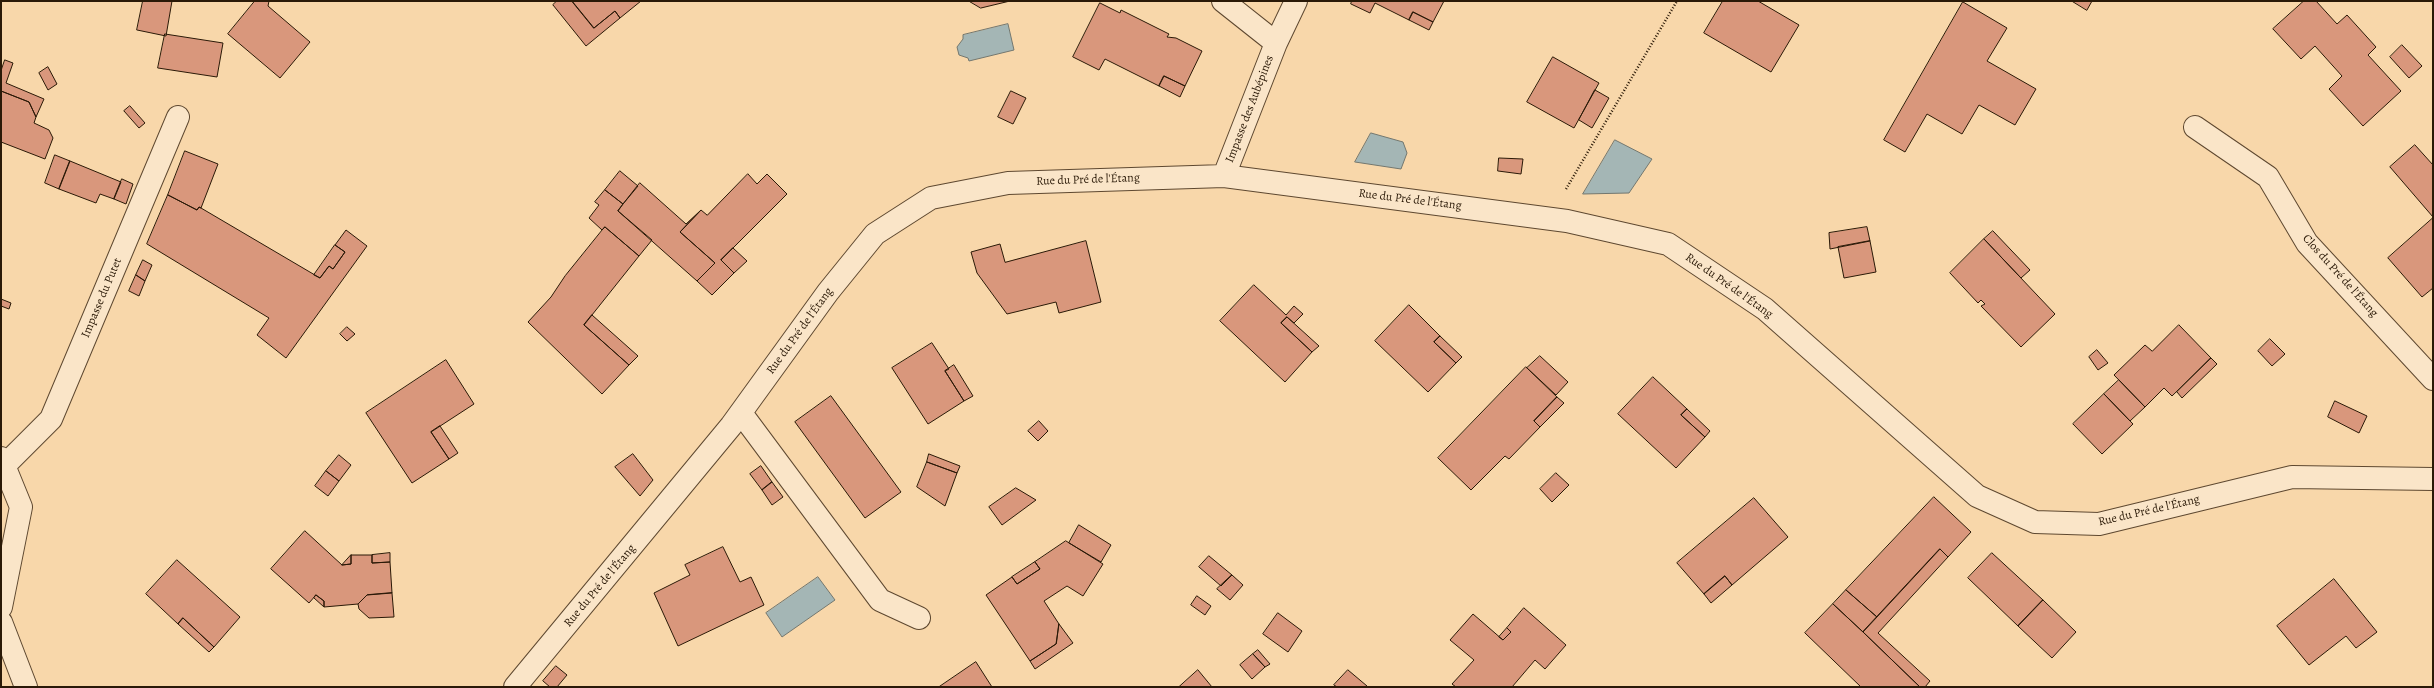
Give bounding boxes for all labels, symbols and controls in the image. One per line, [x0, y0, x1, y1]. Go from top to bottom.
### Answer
street label: Impasse des Aubépines [1223, 53, 1277, 165]
street label: Rue du Pré de l'Étang [1036, 171, 1140, 189]
street label: Rue du Pré de l'Étang [1358, 187, 1462, 213]
street label: Clos du Pré de l'Étang [2299, 232, 2381, 320]
street label: Rue du Pré de l'Étang [1682, 250, 1776, 322]
street label: Impasse du Putet [79, 256, 125, 340]
street label: Rue du Pré de l'Étang [764, 285, 836, 377]
street label: Rue du Pré de l'Étang [2097, 492, 2201, 530]
street label: Rue du Pré de l'Étang [561, 542, 639, 630]

